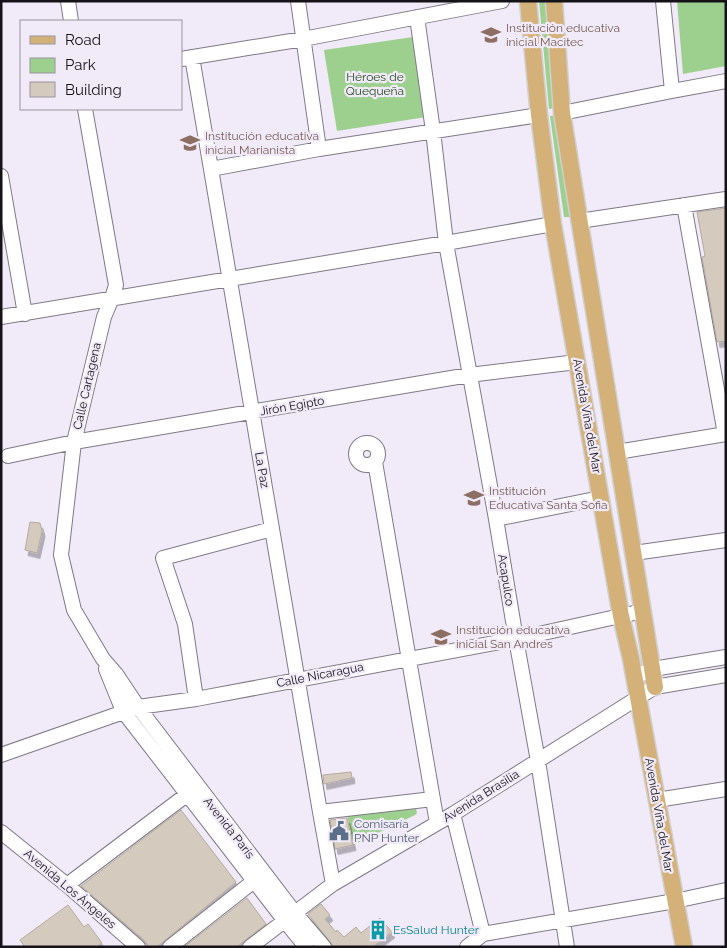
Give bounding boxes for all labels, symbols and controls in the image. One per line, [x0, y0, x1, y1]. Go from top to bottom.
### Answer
legend [20, 20, 182, 110]
place label: Institución educativa inicial Macitec [506, 21, 620, 49]
school or university icon: Institución educativa inicial Macitec [480, 24, 502, 46]
text: Road [65, 31, 101, 49]
text: Park [65, 56, 96, 74]
park label: Héroes de Quequeña [346, 70, 404, 98]
text: Building [65, 81, 122, 99]
place label: Institución educativa inicial Marianista [205, 129, 319, 157]
school or university icon: Institución educativa inicial Marianista [179, 132, 201, 154]
street label: Calle Cartagena [70, 341, 104, 431]
street label: Avenida Viña del Mar [570, 358, 604, 475]
street label: Jirón Egipto [259, 393, 325, 419]
street label: La Paz [252, 451, 272, 489]
place label: Institución Educativa Santa Sofia [489, 484, 608, 512]
school or university icon: Institución Educativa Santa Sofia [463, 487, 485, 509]
street label: Acapulco [495, 553, 517, 607]
place label: Institución educativa inicial San Andres [456, 623, 570, 651]
school or university icon: Institución educativa inicial San Andres [430, 626, 452, 648]
street label: Calle Nicaragua [275, 660, 365, 690]
street label: Avenida Viña del Mar [642, 757, 676, 874]
street label: Avenida Brasilia [440, 767, 522, 825]
street label: Avenida París [201, 794, 257, 862]
place label: Comisaría PNP Hunter [354, 817, 420, 845]
public building icon: Comisaría PNP Hunter [328, 820, 350, 842]
street label: Avenida Los Ángeles [21, 846, 119, 932]
building icon: EsSalud Hunter [367, 919, 389, 941]
place label: EsSalud Hunter [393, 923, 480, 937]

